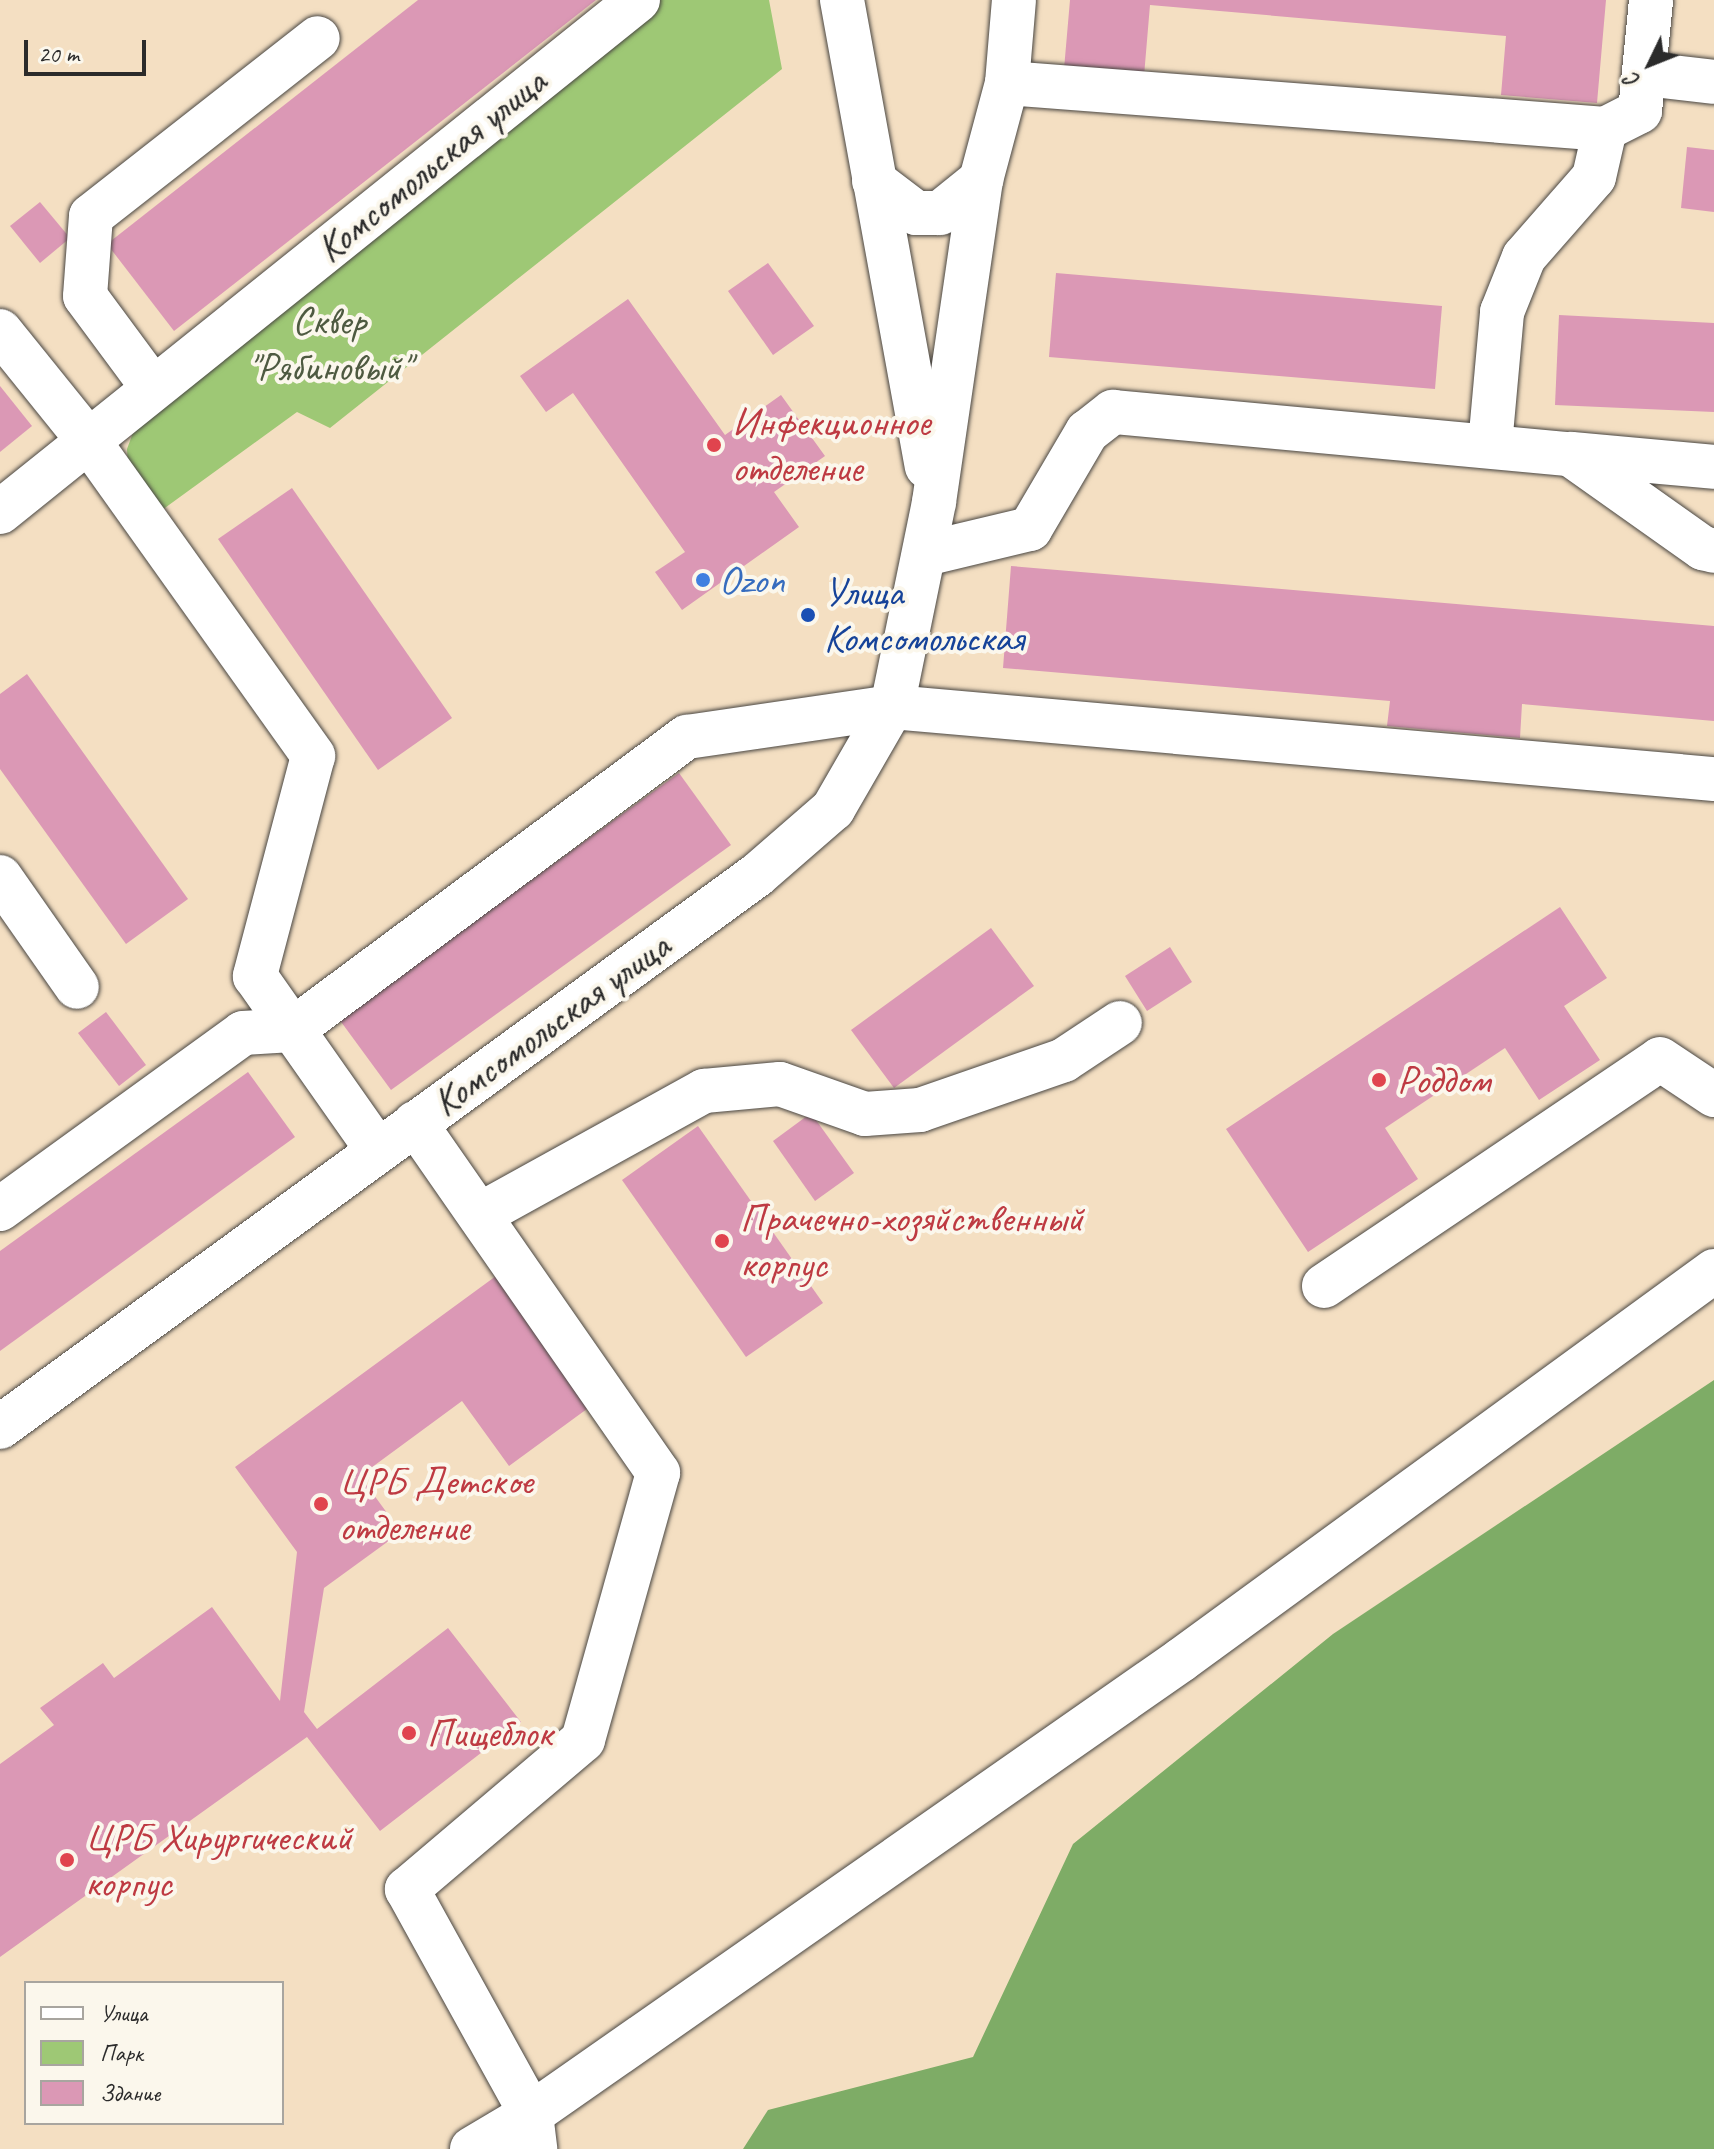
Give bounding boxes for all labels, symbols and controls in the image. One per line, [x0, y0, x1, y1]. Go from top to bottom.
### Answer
scale bar [28, 24, 150, 74]
north arrow [1610, 24, 1690, 104]
text: 20 m [38, 39, 79, 69]
street label: Комсомольская улица [305, 56, 557, 274]
text: С [1619, 67, 1646, 94]
park label: Сквер "Рябиновый" [248, 297, 410, 391]
place label: Инфекционное отделение [732, 398, 930, 492]
marker: Инфекционное отделение [703, 434, 725, 456]
place label: Ozon [719, 556, 785, 604]
place label: Улица Комсомольская [824, 568, 1024, 662]
marker: Ozon [694, 571, 712, 589]
marker: Улица Комсомольская [799, 606, 817, 624]
street label: Комсомольская улица [421, 920, 681, 1128]
place label: Роддом [1397, 1056, 1490, 1104]
marker: Роддом [1368, 1069, 1390, 1091]
place label: Прачечно-хозяйственный корпус [740, 1194, 1083, 1288]
marker: Прачечно-хозяйственный корпус [711, 1230, 733, 1252]
place label: ЦРБ Детское отделение [339, 1457, 533, 1551]
marker: ЦРБ Детское отделение [310, 1493, 332, 1515]
place label: Пищеблок [427, 1709, 552, 1757]
marker: Пищеблок [398, 1722, 420, 1744]
place label: ЦРБ Хирургический корпус [85, 1813, 352, 1907]
marker: ЦРБ Хирургический корпус [56, 1849, 78, 1871]
legend [24, 1981, 284, 2125]
text: Улица [100, 1998, 148, 2028]
text: Парк [100, 2038, 143, 2068]
text: Здание [100, 2078, 160, 2108]

